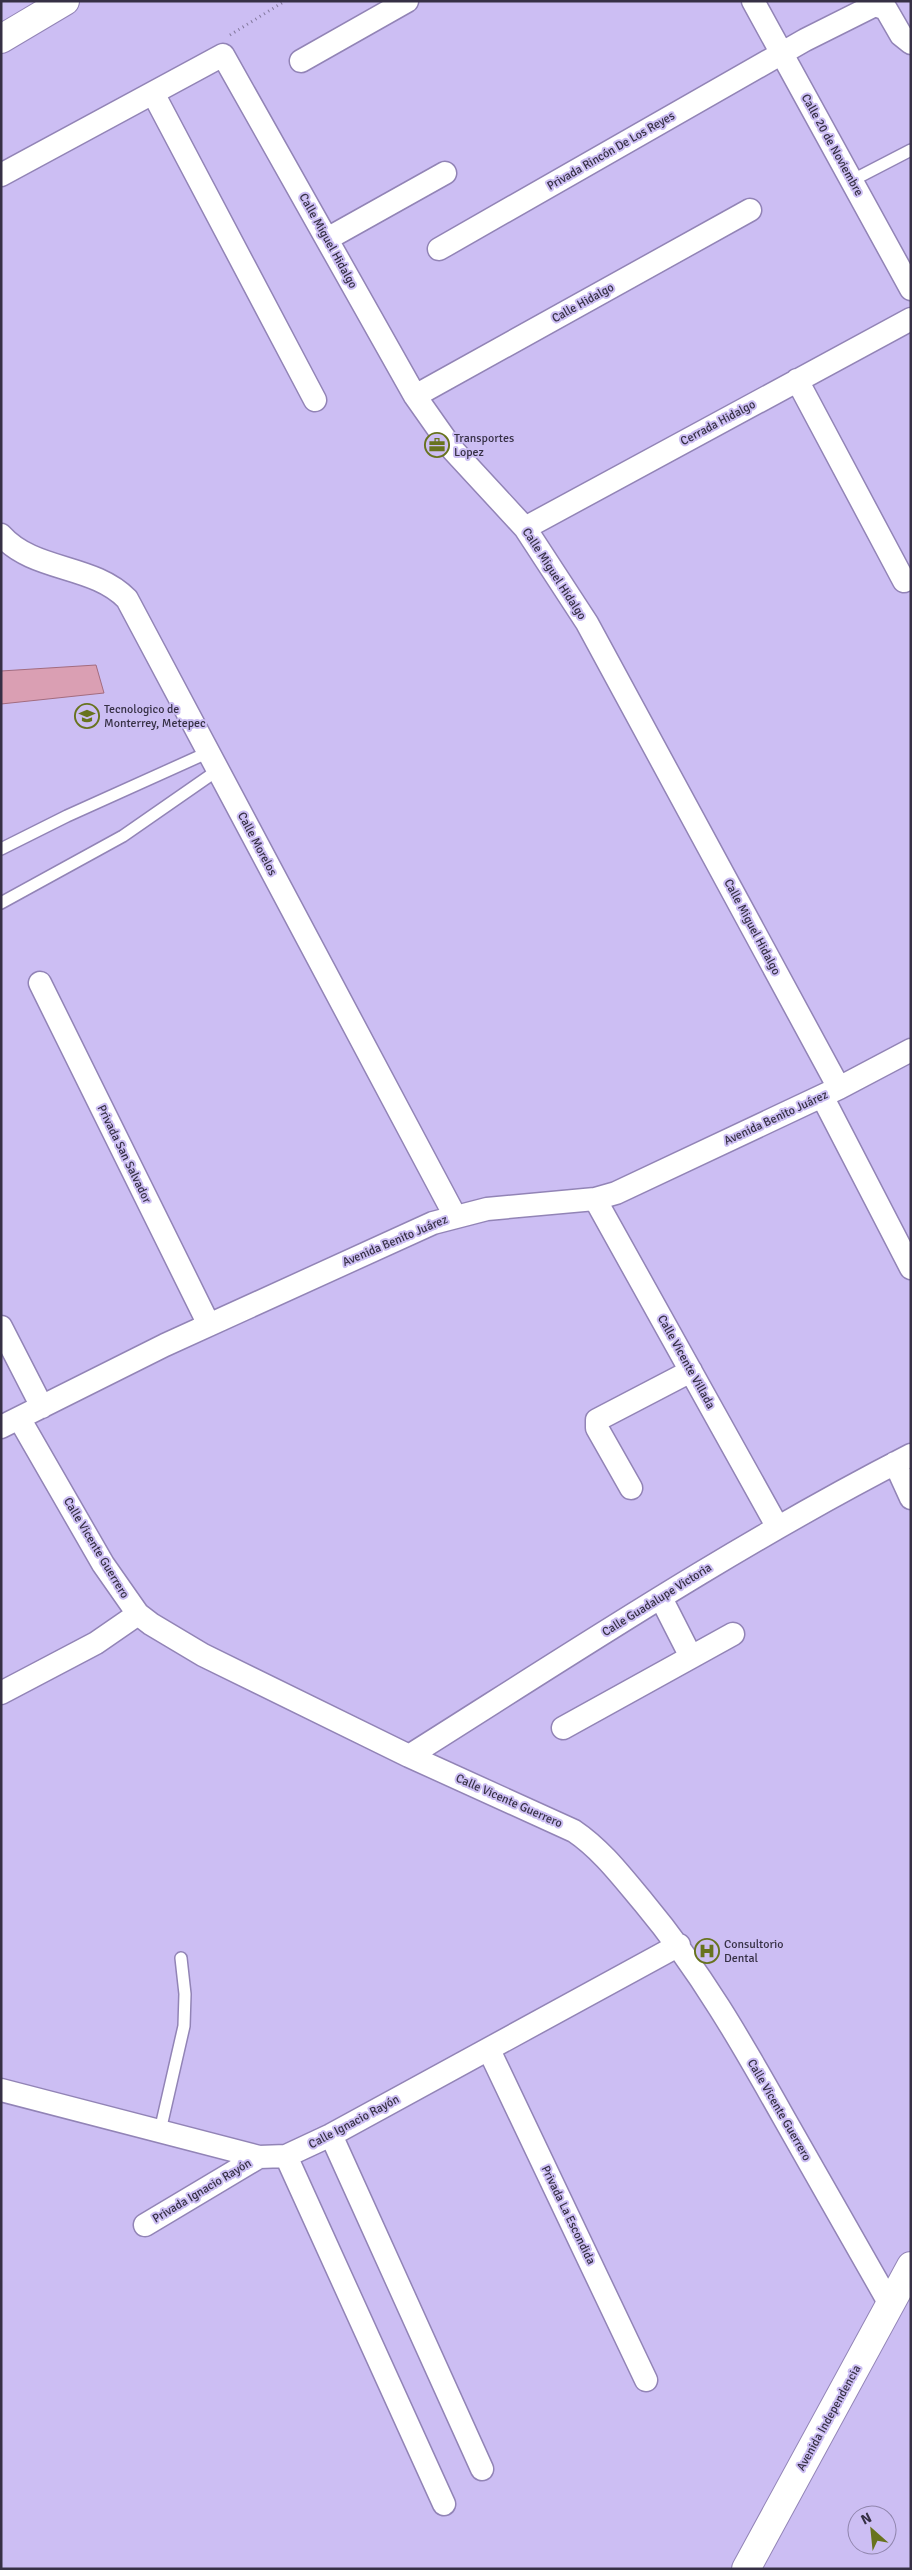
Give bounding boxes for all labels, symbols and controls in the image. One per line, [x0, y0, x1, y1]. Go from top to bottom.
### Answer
street label: Calle 20 de Noviembre [798, 91, 866, 199]
street label: Privada Rincón De Los Reyes [544, 108, 678, 194]
street label: Calle Miguel Hidalgo [296, 191, 360, 291]
street label: Calle Hidalgo [549, 280, 617, 326]
street label: Cerrada Hidalgo [678, 397, 758, 449]
place label: Transportes Lopez [454, 431, 514, 460]
office icon: Transportes Lopez [424, 432, 450, 458]
street label: Calle Miguel Hidalgo [519, 525, 589, 623]
place label: Tecnologico de Monterrey, Metepec [104, 702, 206, 731]
school or university icon: Tecnologico de Monterrey, Metepec [74, 703, 100, 729]
street label: Calle Morelos [234, 810, 280, 878]
street label: Calle Miguel Hidalgo [720, 876, 784, 978]
street label: Avenida Benito Juárez [722, 1087, 830, 1149]
street label: Privada San Salvador [94, 1102, 155, 1206]
street label: Avenida Benito Juárez [340, 1212, 450, 1270]
street label: Calle Vicente Villada [654, 1312, 718, 1412]
street label: Calle Vicente Guerrero [60, 1495, 132, 1601]
street label: Calle Guadalupe Victoria [599, 1560, 715, 1640]
street label: Calle Vicente Guerrero [453, 1771, 565, 1831]
place label: Consultorio Dental [724, 1937, 784, 1966]
hospital icon: Consultorio Dental [694, 1938, 720, 1964]
street label: Calle Vicente Guerrero [744, 2056, 814, 2164]
street label: Calle Ignacio Rayón [306, 2092, 402, 2152]
street label: Privada Ignacio Rayón [150, 2156, 254, 2226]
street label: Privada La Escondida [538, 2163, 598, 2267]
street label: Avenida Independencia [794, 2362, 864, 2474]
north arrow [847, 2505, 897, 2555]
text: N [858, 2509, 875, 2529]

